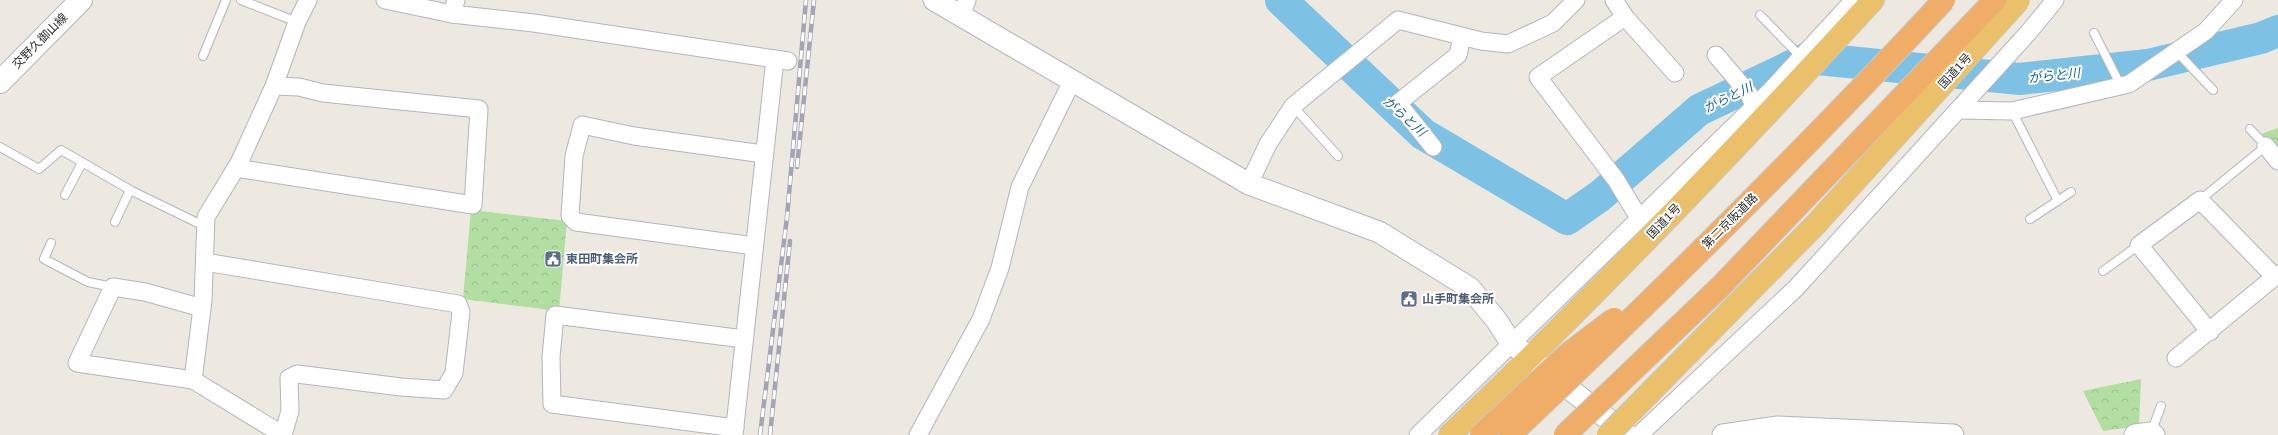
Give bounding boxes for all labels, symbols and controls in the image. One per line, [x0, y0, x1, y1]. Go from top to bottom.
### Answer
street label: 交野久御山線 [10, 11, 70, 71]
street label: 国道1号 [1936, 50, 1974, 92]
water label: がらと川 [2027, 65, 2083, 86]
water label: がらと川 [1702, 78, 1757, 116]
water label: がらと川 [1380, 93, 1430, 141]
street label: 第二京阪道路 [1700, 191, 1760, 251]
street label: 国道1号 [1644, 201, 1684, 241]
public building icon: 東田町集会所 [543, 249, 563, 269]
place label: 東田町集会所 [566, 252, 638, 266]
public building icon: 山手町集会所 [1399, 289, 1419, 309]
place label: 山手町集会所 [1422, 292, 1494, 306]

